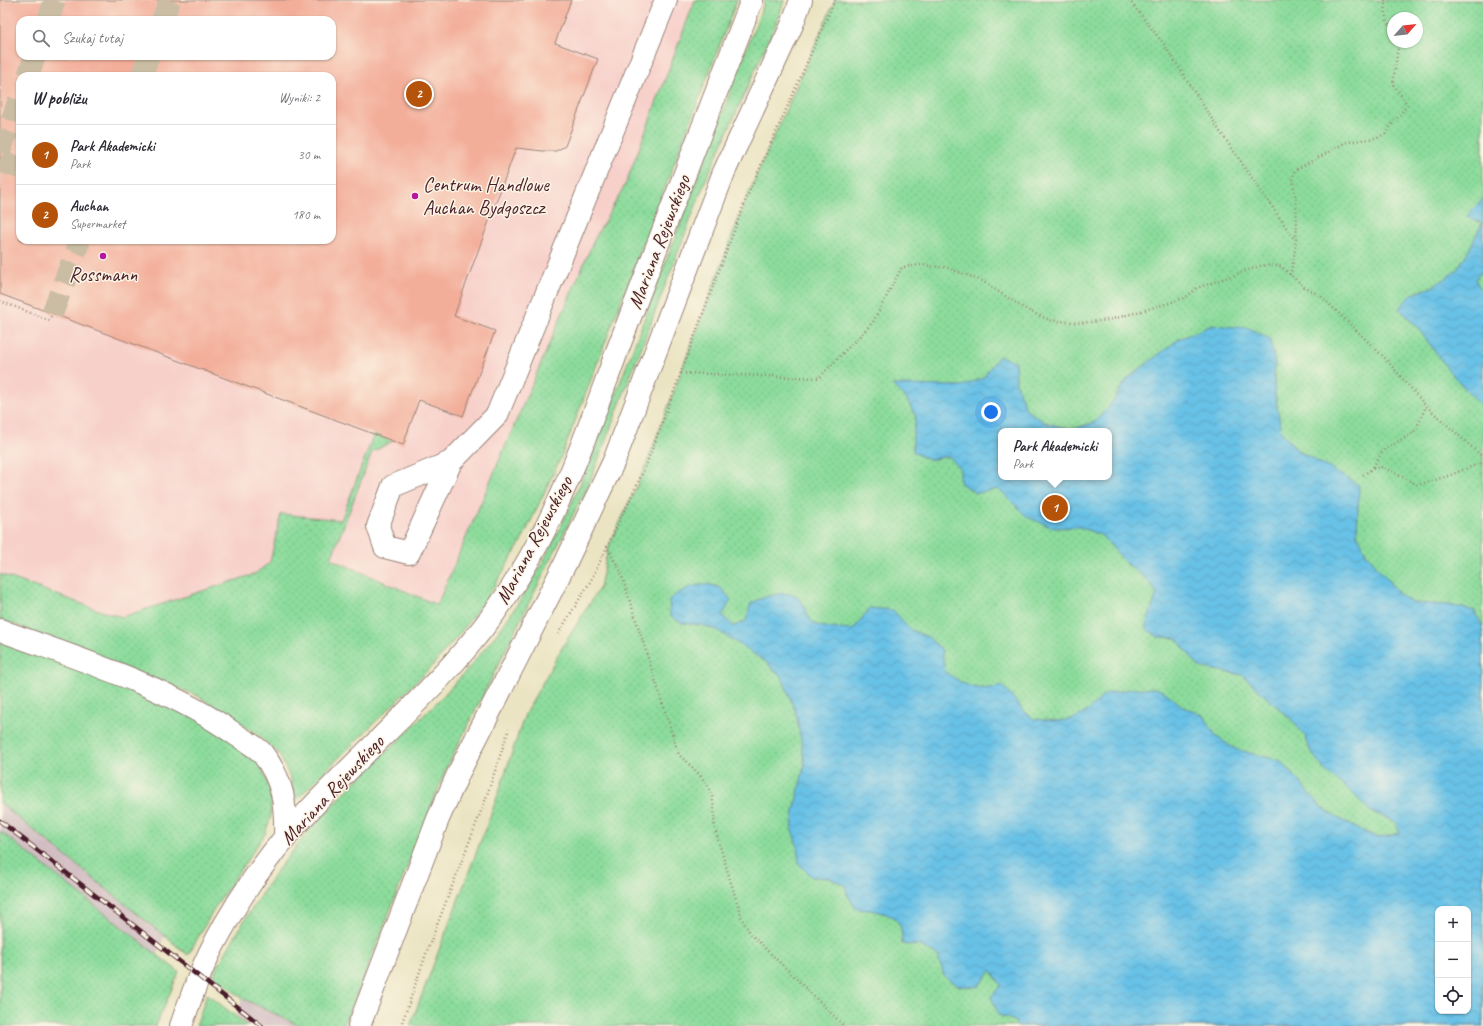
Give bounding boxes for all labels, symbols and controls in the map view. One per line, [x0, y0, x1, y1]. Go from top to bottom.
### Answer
north arrow [1387, 12, 1423, 48]
search box [16, 16, 336, 60]
icon: search [30, 27, 52, 49]
text: Szukaj tutaj [62, 29, 123, 48]
pin: 2 [406, 79, 432, 109]
text: W pobliżu [32, 88, 87, 109]
text: Wyniki: 2 [279, 90, 320, 106]
text: Park Akademicki [70, 137, 155, 156]
text: 1 [42, 147, 48, 163]
text: 30 m [298, 147, 320, 163]
text: Park [70, 156, 91, 172]
street label: Mariana Rejewskiego [622, 171, 696, 312]
place label: Centrum Handlowe Auchan Bydgoszcz [423, 172, 550, 220]
marker: Centrum Handlowe Auchan Bydgoszcz [410, 191, 420, 201]
text: Auchan [70, 197, 109, 216]
text: 2 [42, 207, 48, 223]
text: 180 m [292, 207, 320, 223]
text: Supermarket [70, 216, 125, 232]
marker: Rossmann [98, 251, 108, 261]
place label: Rossmann [69, 262, 138, 287]
your location [981, 402, 1001, 422]
popup [998, 428, 1112, 480]
text: Park Akademicki [1013, 437, 1097, 456]
text: Park [1013, 456, 1033, 472]
street label: Mariana Rejewskiego [490, 471, 579, 608]
pin: 1 [1042, 493, 1068, 523]
street label: Mariana Rejewskiego [275, 729, 390, 850]
map controls [1435, 906, 1471, 1014]
button: + [1435, 906, 1471, 942]
button: − [1435, 942, 1471, 978]
button: locate [1435, 978, 1471, 1014]

